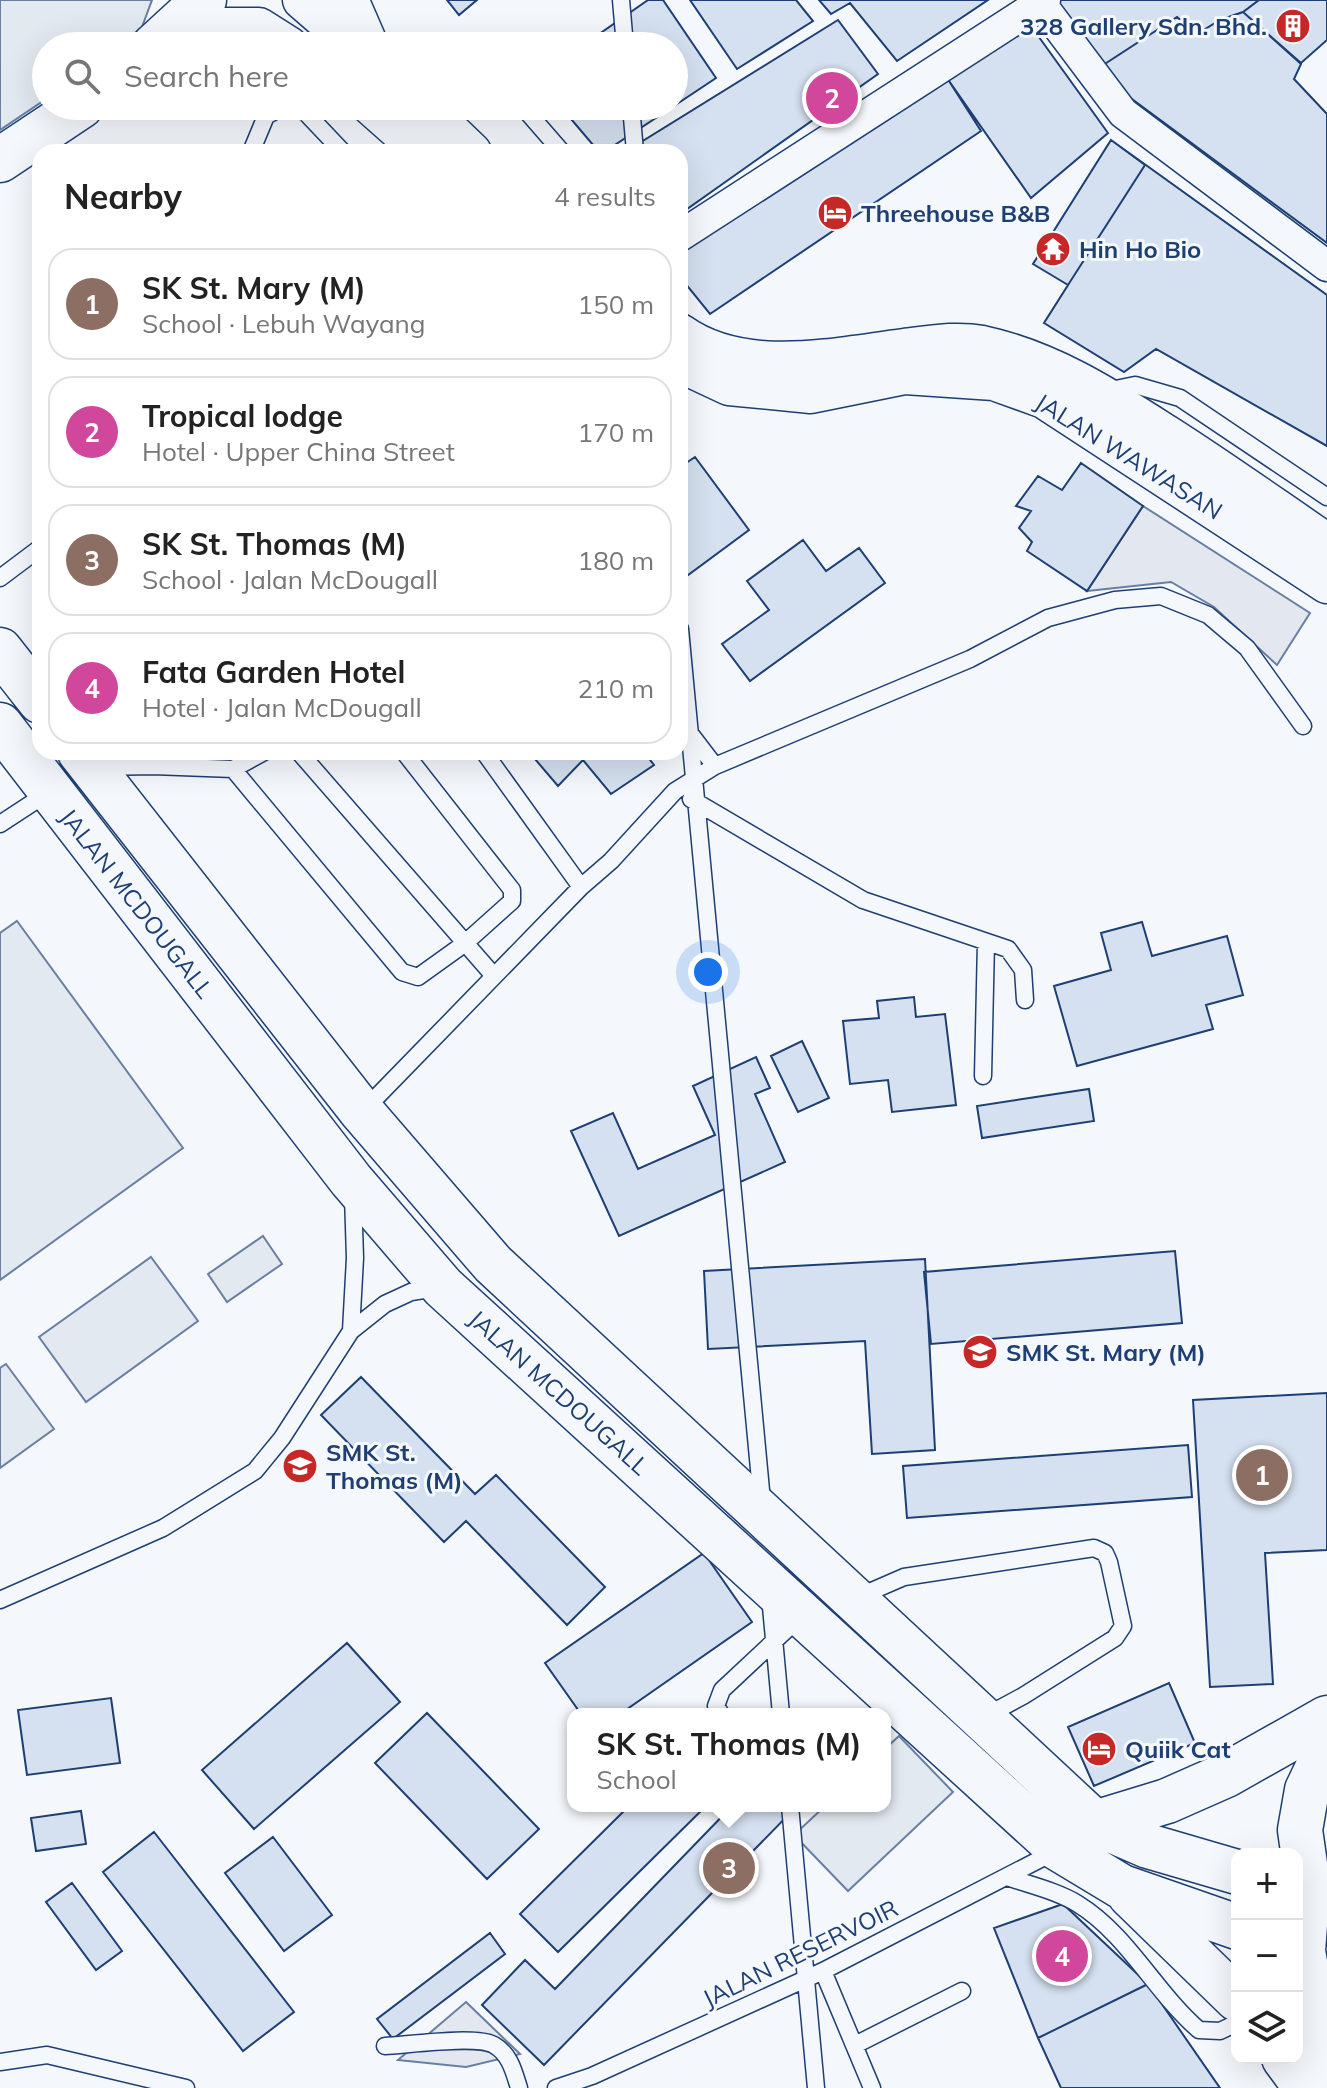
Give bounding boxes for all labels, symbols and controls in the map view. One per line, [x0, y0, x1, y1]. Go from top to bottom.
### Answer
building icon: 328 Gallery Sdn. Bhd. [1274, 7, 1312, 45]
place label: 328 Gallery Sdn. Bhd. [1020, 11, 1267, 41]
search box [32, 32, 688, 120]
icon: search [60, 54, 104, 98]
text: Search here [124, 57, 289, 95]
pin: 2 [806, 68, 858, 128]
text: Nearby [64, 175, 182, 218]
text: 4 results [554, 180, 656, 213]
hotel icon: Threehouse B&B [816, 194, 854, 232]
place label: Threehouse B&B [861, 198, 1050, 228]
temple icon: Hin Ho Bio [1034, 230, 1072, 268]
place label: Hin Ho Bio [1079, 234, 1201, 264]
text: SK St. Mary (M) [142, 269, 366, 307]
text: 1 [84, 288, 100, 321]
text: 150 m [578, 288, 654, 321]
text: School · Lebuh Wayang [142, 307, 426, 340]
street label: JALAN WAWASAN [1030, 386, 1228, 526]
text: Tropical lodge [142, 397, 343, 435]
text: 2 [84, 416, 100, 449]
text: 170 m [578, 416, 654, 449]
text: Hotel · Upper China Street [142, 435, 455, 468]
text: SK St. Thomas (M) [142, 525, 407, 563]
text: 3 [84, 544, 100, 577]
text: 180 m [578, 544, 654, 577]
text: School · Jalan McDougall [142, 563, 438, 596]
text: Fata Garden Hotel [142, 653, 405, 691]
text: 4 [84, 672, 100, 705]
text: 210 m [578, 672, 654, 705]
text: Hotel · Jalan McDougall [142, 691, 422, 724]
street label: JALAN MCDOUGALL [54, 802, 220, 1004]
your location [688, 952, 728, 992]
street label: JALAN MCDOUGALL [463, 1303, 655, 1481]
school or university icon: SMK St. Mary (M) [961, 1333, 999, 1371]
place label: SMK St. Mary (M) [1006, 1337, 1206, 1367]
place label: SMK St. Thomas (M) [326, 1437, 463, 1495]
pin: 1 [1236, 1445, 1288, 1505]
school or university icon: SMK St. Thomas (M) [281, 1447, 319, 1485]
popup [567, 1708, 891, 1812]
text: SK St. Thomas (M) [596, 1725, 862, 1763]
hotel icon: Quiik Cat [1080, 1730, 1118, 1768]
place label: Quiik Cat [1125, 1734, 1231, 1764]
text: School [596, 1763, 677, 1796]
pin: 3 [703, 1838, 755, 1898]
map controls [1231, 1848, 1303, 2064]
button: + [1231, 1848, 1303, 1920]
street label: JALAN RESERVOIR [697, 1893, 903, 2013]
button: − [1231, 1920, 1303, 1992]
pin: 4 [1036, 1926, 1088, 1986]
button: layers [1231, 1992, 1303, 2064]

